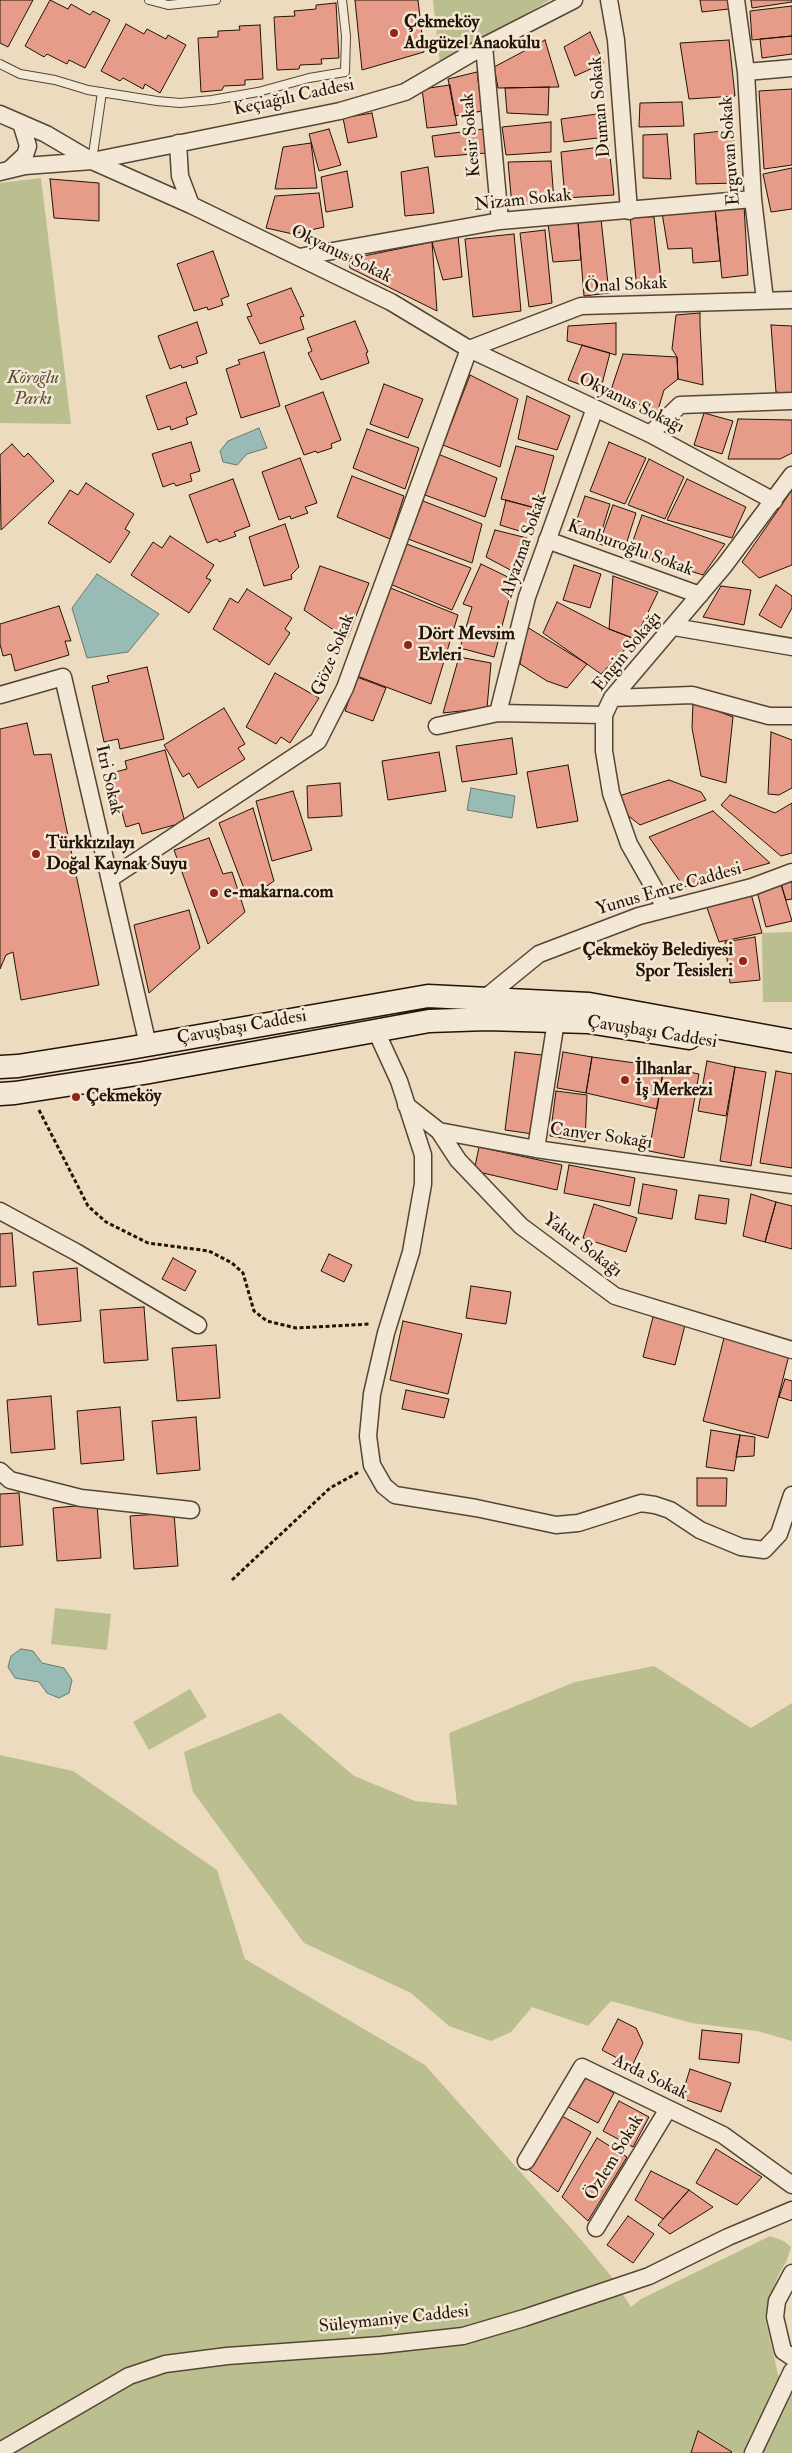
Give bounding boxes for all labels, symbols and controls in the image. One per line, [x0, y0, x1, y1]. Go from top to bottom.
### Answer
place label: Çekmeköy Adıgüzel Anaokulu [404, 12, 540, 54]
marker: Çekmeköy Adıgüzel Anaokulu [388, 27, 400, 39]
street label: Duman Sokak [586, 56, 616, 158]
street label: Keçiağılı Caddesi [232, 75, 356, 121]
street label: Kesir Sokak [458, 92, 486, 178]
street label: Erguvan Sokak [716, 96, 746, 206]
street label: Nizam Sokak [473, 185, 573, 217]
street label: Okyanus Sokak [287, 221, 395, 289]
street label: Önal Sokak [584, 273, 668, 299]
park label: Köroğlu Parkı [7, 368, 59, 410]
street label: Okyanus Sokağı [575, 369, 687, 439]
street label: Alyazma Sokak [497, 491, 553, 601]
street label: Kanburoğlu Sokak [564, 516, 696, 582]
street label: Engin Sokağı [589, 607, 667, 697]
street label: Göze Sokak [308, 611, 360, 699]
place label: Dört Mevsim Evleri [418, 624, 515, 666]
marker: Dört Mevsim Evleri [402, 639, 414, 651]
street label: Itri Sokak [89, 743, 127, 817]
place label: Türkkızılayı Doğal Kaynak Suyu [46, 833, 187, 876]
marker: Türkkızılayı Doğal Kaynak Suyu [30, 848, 42, 860]
street label: Yunus Emre Caddesi [594, 859, 744, 921]
place label: e-makarna.com [224, 882, 333, 904]
marker: e-makarna.com [208, 887, 220, 899]
place label: Çekmeköy Belediyesi Spor Tesisleri [582, 940, 733, 982]
marker: Çekmeköy Belediyesi Spor Tesisleri [737, 955, 749, 967]
street label: Çavuşbaşı Caddesi [176, 1006, 308, 1050]
street label: Çavuşbaşı Caddesi [586, 1012, 718, 1054]
place label: İlhanlar İş Merkezi [635, 1059, 713, 1102]
marker: İlhanlar İş Merkezi [619, 1074, 631, 1086]
place label: Çekmeköy [86, 1086, 161, 1108]
marker: Çekmeköy [70, 1091, 82, 1103]
street label: Canver Sokağı [548, 1119, 654, 1155]
street label: Yakut Sokağı [538, 1209, 626, 1283]
street label: Arda Sokak [609, 2051, 691, 2105]
street label: Özlem Sokak [581, 2111, 649, 2205]
street label: Süleymaniye Caddesi [318, 2301, 470, 2339]

